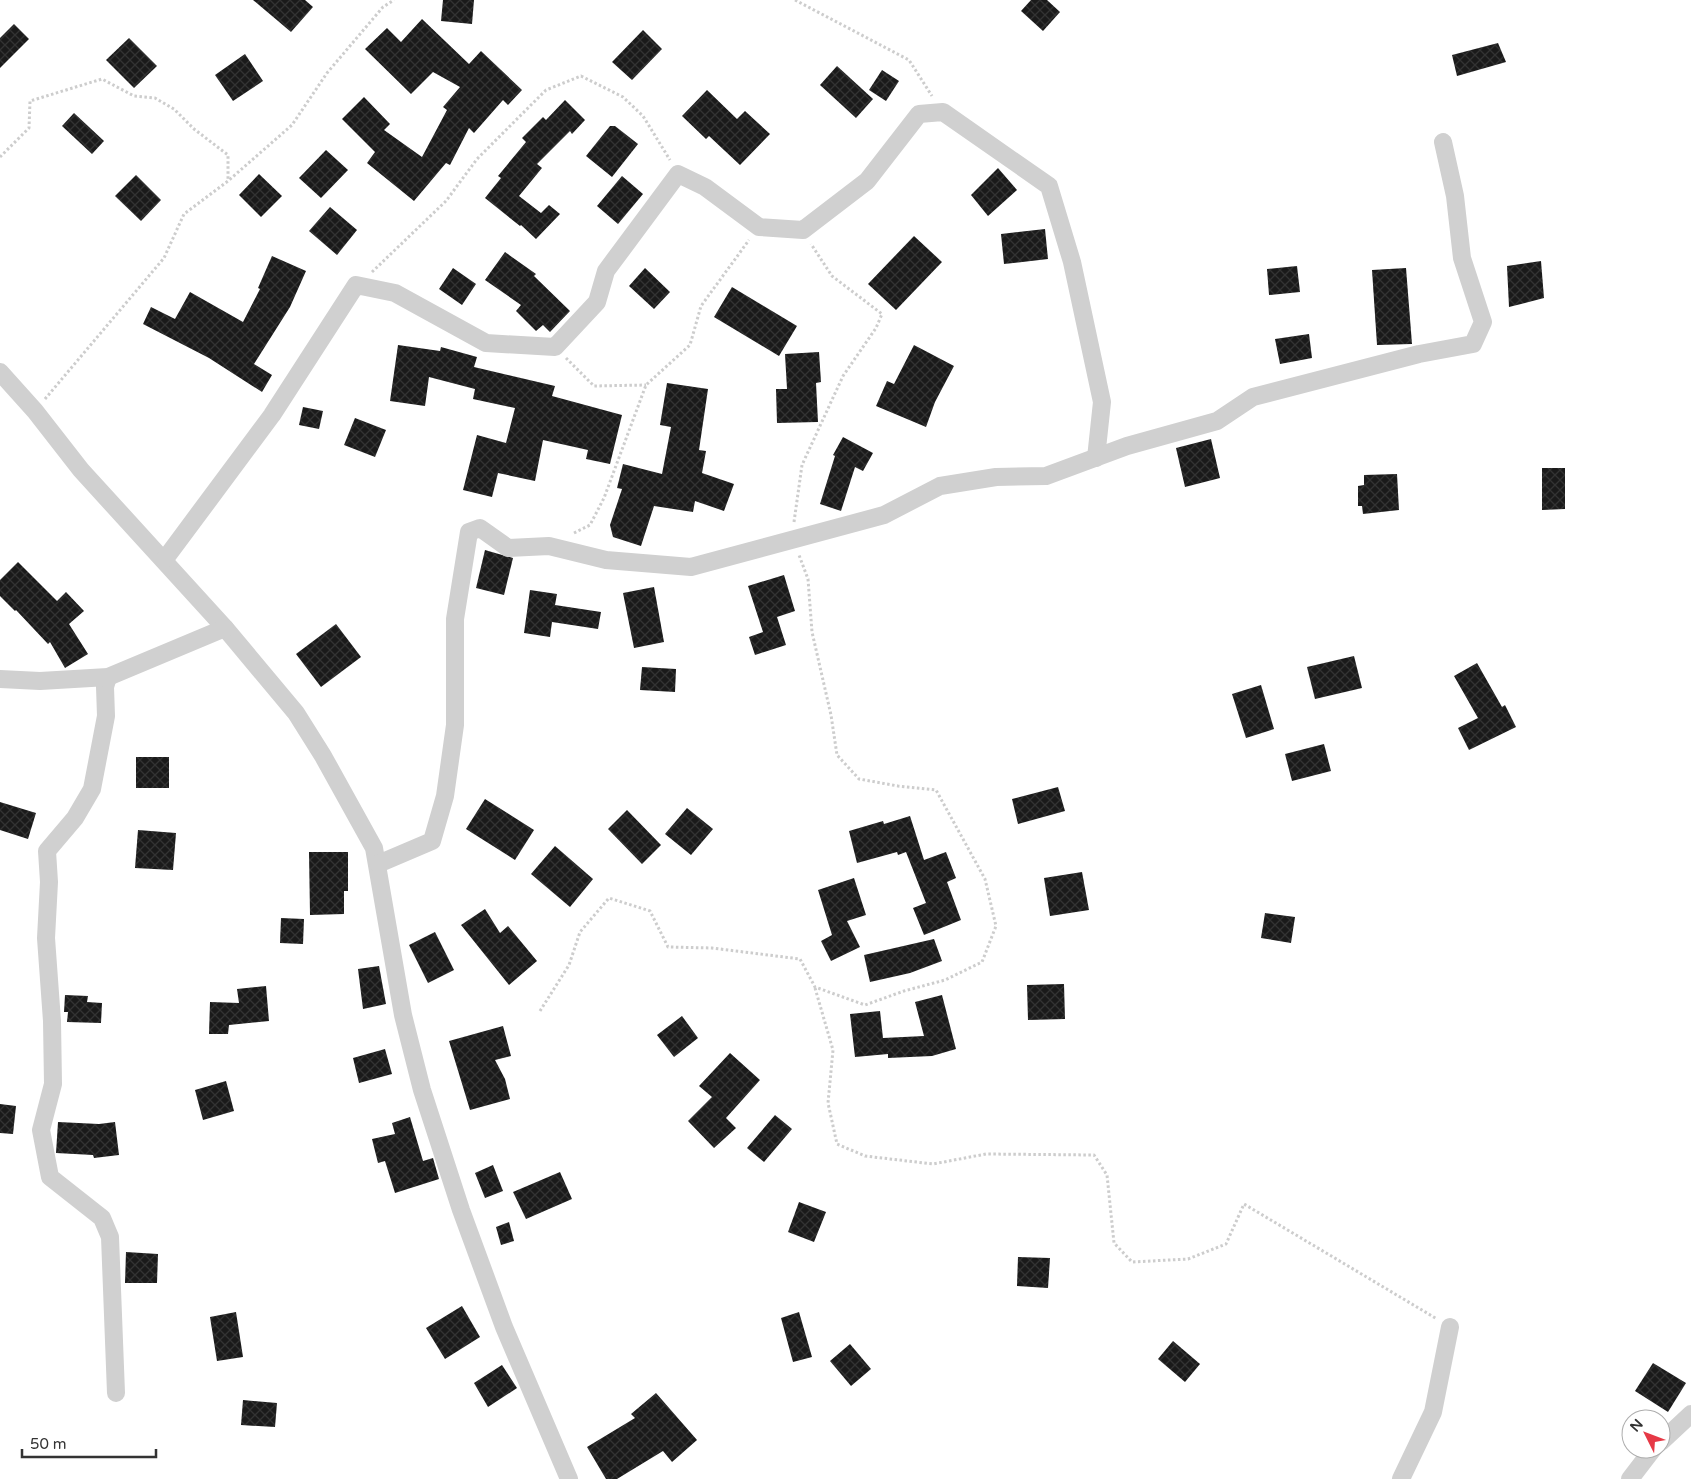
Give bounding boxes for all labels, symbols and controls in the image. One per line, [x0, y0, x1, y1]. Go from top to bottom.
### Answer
north arrow [1621, 1409, 1671, 1459]
text: N [1627, 1416, 1647, 1436]
scale bar [22, 1426, 156, 1458]
text: 50 m [30, 1435, 67, 1453]

